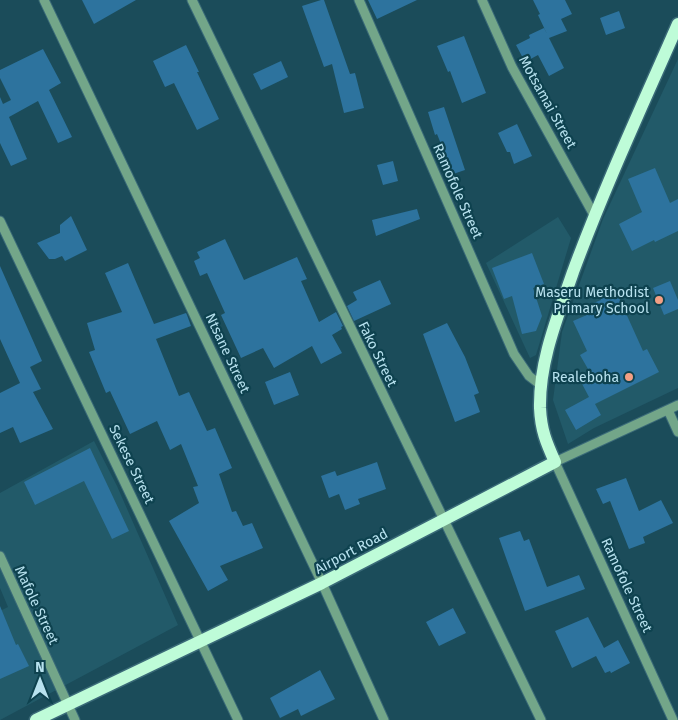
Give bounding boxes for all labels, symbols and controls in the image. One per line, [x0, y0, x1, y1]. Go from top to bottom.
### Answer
street label: Motsamai Street [515, 53, 581, 152]
street label: Ramofole Street [429, 141, 486, 242]
place label: Maseru Methodist Primary School [535, 284, 650, 317]
marker: Maseru Methodist Primary School [653, 294, 665, 306]
street label: Ntsane Street [202, 311, 254, 397]
street label: Fako Street [354, 319, 401, 391]
place label: Realeboha [552, 369, 619, 386]
marker: Realeboha [623, 371, 635, 383]
street label: Sekese Street [105, 422, 158, 507]
street label: Airport Road [312, 525, 391, 578]
street label: Ramofole Street [597, 535, 656, 636]
street label: Mafole Street [11, 563, 63, 648]
north arrow [15, 655, 65, 705]
text: N [35, 659, 45, 676]

